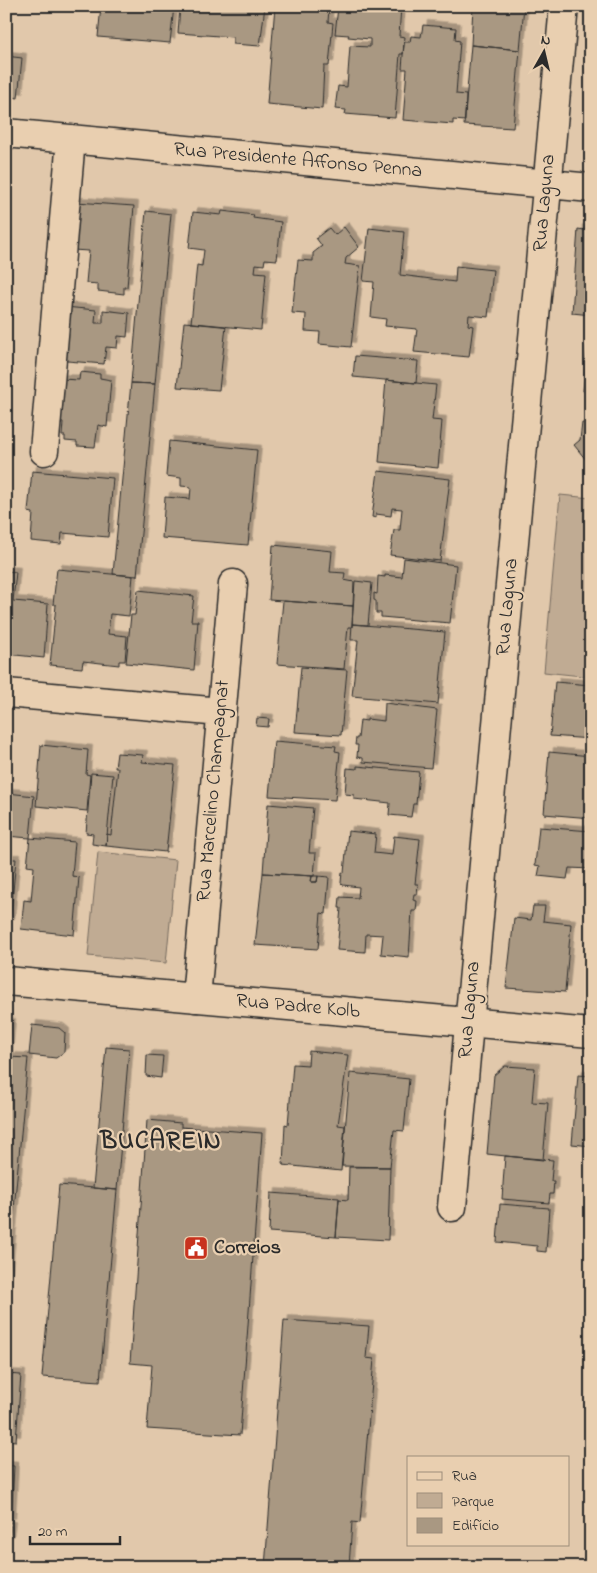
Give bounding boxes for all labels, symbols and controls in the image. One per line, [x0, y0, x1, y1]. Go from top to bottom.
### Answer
north arrow [520, 28, 570, 78]
text: N [539, 30, 552, 52]
street label: Rua Presidente Affonso Penna [172, 136, 424, 186]
street label: Rua Laguna [526, 153, 565, 253]
street label: Rua Laguna [489, 557, 528, 657]
street label: Rua Marcelino Champagnat [190, 679, 239, 903]
street label: Rua Laguna [451, 960, 490, 1060]
street label: Rua Padre Kolb [235, 987, 362, 1027]
district label: BUCAREIN [99, 1124, 222, 1160]
place label: Correios [214, 1234, 281, 1263]
public building icon: Correios [183, 1235, 209, 1261]
legend [407, 1456, 570, 1546]
text: Rua [452, 1465, 477, 1487]
text: Parque [452, 1491, 494, 1513]
scale bar [30, 1513, 120, 1545]
text: Edifício [452, 1515, 499, 1537]
text: 20 m [38, 1521, 68, 1543]

